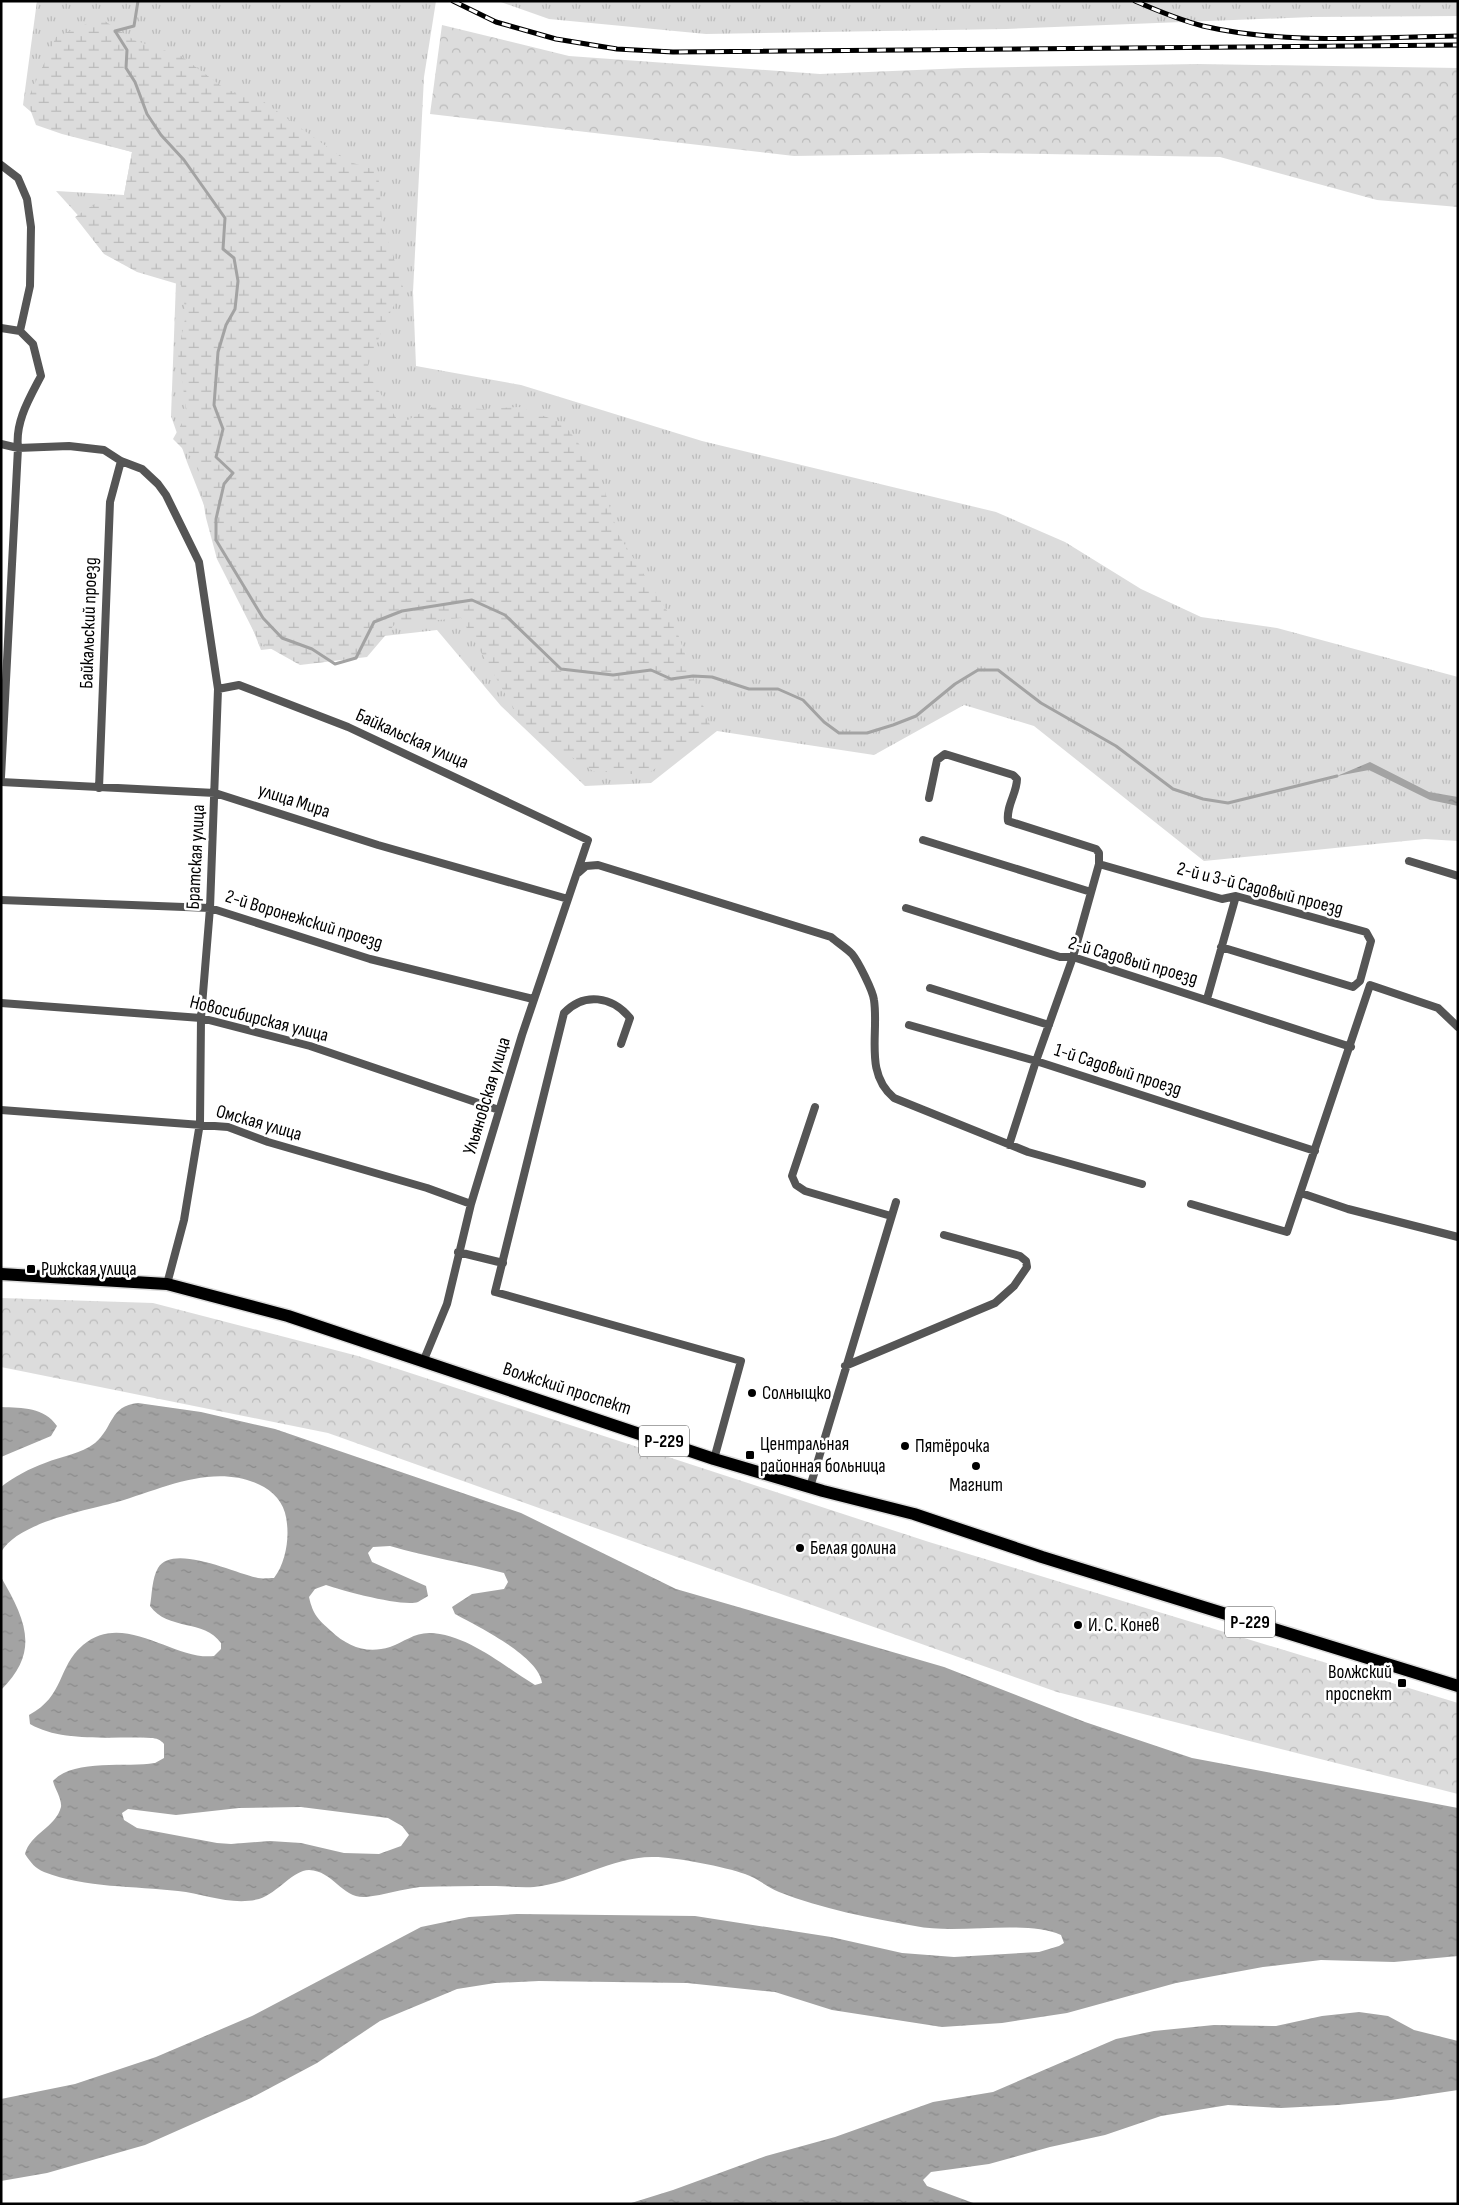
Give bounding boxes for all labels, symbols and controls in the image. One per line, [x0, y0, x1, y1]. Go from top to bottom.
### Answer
street label: Байкальский проезд [75, 557, 103, 689]
street label: Байкальская улица [352, 704, 472, 774]
street label: улица Мира [255, 779, 333, 823]
street label: Братская улица [182, 804, 210, 910]
street label: 2-й и 3-й Садовый проезд [1175, 857, 1345, 921]
street label: 2-й Воронежский проезд [222, 885, 386, 955]
street label: 2-й Садовый проезд [1066, 932, 1200, 990]
street label: Новосибирская улица [187, 991, 331, 1047]
street label: Ульяновская улица [458, 1035, 516, 1157]
street label: 1-й Садовый проезд [1051, 1039, 1185, 1101]
street label: Омская улица [213, 1100, 305, 1146]
place label: Рижская улица [41, 1258, 137, 1281]
marker: Рижская улица [25, 1263, 37, 1275]
street label: Волжский проспект [500, 1357, 634, 1421]
place label: Солныщко [762, 1382, 831, 1405]
marker: Солныщко [746, 1387, 758, 1399]
road number: Р-229 [639, 1425, 689, 1456]
place label: Центральная районная больница [760, 1433, 886, 1478]
place label: Пятёрочка [915, 1435, 990, 1458]
marker: Пятёрочка [899, 1440, 911, 1452]
marker: Центральная районная больница [744, 1449, 756, 1461]
marker: Магнит [970, 1460, 982, 1472]
place label: Магнит [949, 1474, 1003, 1497]
place label: Белая долина [810, 1537, 896, 1560]
marker: Белая долина [794, 1542, 806, 1554]
road number: Р-229 [1225, 1606, 1275, 1638]
place label: И. С. Конев [1088, 1614, 1160, 1637]
marker: И. С. Конев [1072, 1619, 1084, 1631]
place label: Волжский проспект [1325, 1661, 1392, 1706]
marker: Волжский проспект [1396, 1677, 1408, 1689]

